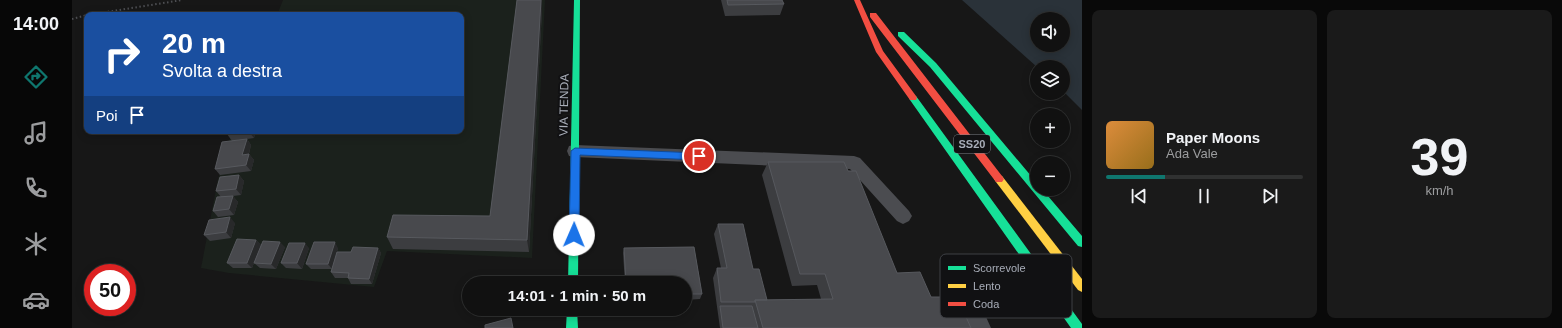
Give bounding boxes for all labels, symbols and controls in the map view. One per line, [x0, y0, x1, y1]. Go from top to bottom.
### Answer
map controls [1030, 12, 1070, 196]
button: sound [1030, 12, 1070, 52]
text: 14:00 [13, 14, 59, 34]
icon: right [96, 28, 148, 80]
text: 20 m [162, 28, 226, 59]
button: layers [1030, 60, 1070, 100]
text: Svolta a destra [162, 61, 282, 81]
icon: directions [22, 63, 50, 91]
street label: VIA TENDA [556, 74, 572, 136]
icon: arrive [126, 104, 148, 126]
text: Poi [96, 107, 118, 124]
button: + [1030, 108, 1070, 148]
icon: music [22, 119, 50, 147]
text: 39 [1411, 128, 1468, 186]
text: Paper Moons [1166, 129, 1260, 146]
road number: SS20 [954, 135, 990, 153]
pin [682, 139, 716, 173]
icon: arrive [688, 145, 710, 167]
text: Ada Vale [1166, 146, 1218, 161]
button: − [1030, 156, 1070, 196]
icon: phone [22, 174, 50, 202]
text: km/h [1425, 183, 1454, 198]
icon: previous [1128, 185, 1150, 207]
icon: pause [1193, 185, 1215, 207]
icon: next [1259, 185, 1281, 207]
position arrow [553, 214, 595, 256]
icon: climate [22, 230, 50, 258]
legend [940, 254, 1072, 318]
text: Scorrevole [973, 262, 1026, 274]
speed limit sign: 50 [84, 264, 136, 316]
text: Lento [973, 280, 1001, 292]
icon: car [22, 286, 50, 314]
text: 14:01 · 1 min · 50 m [508, 287, 646, 304]
text: Coda [973, 298, 1000, 310]

